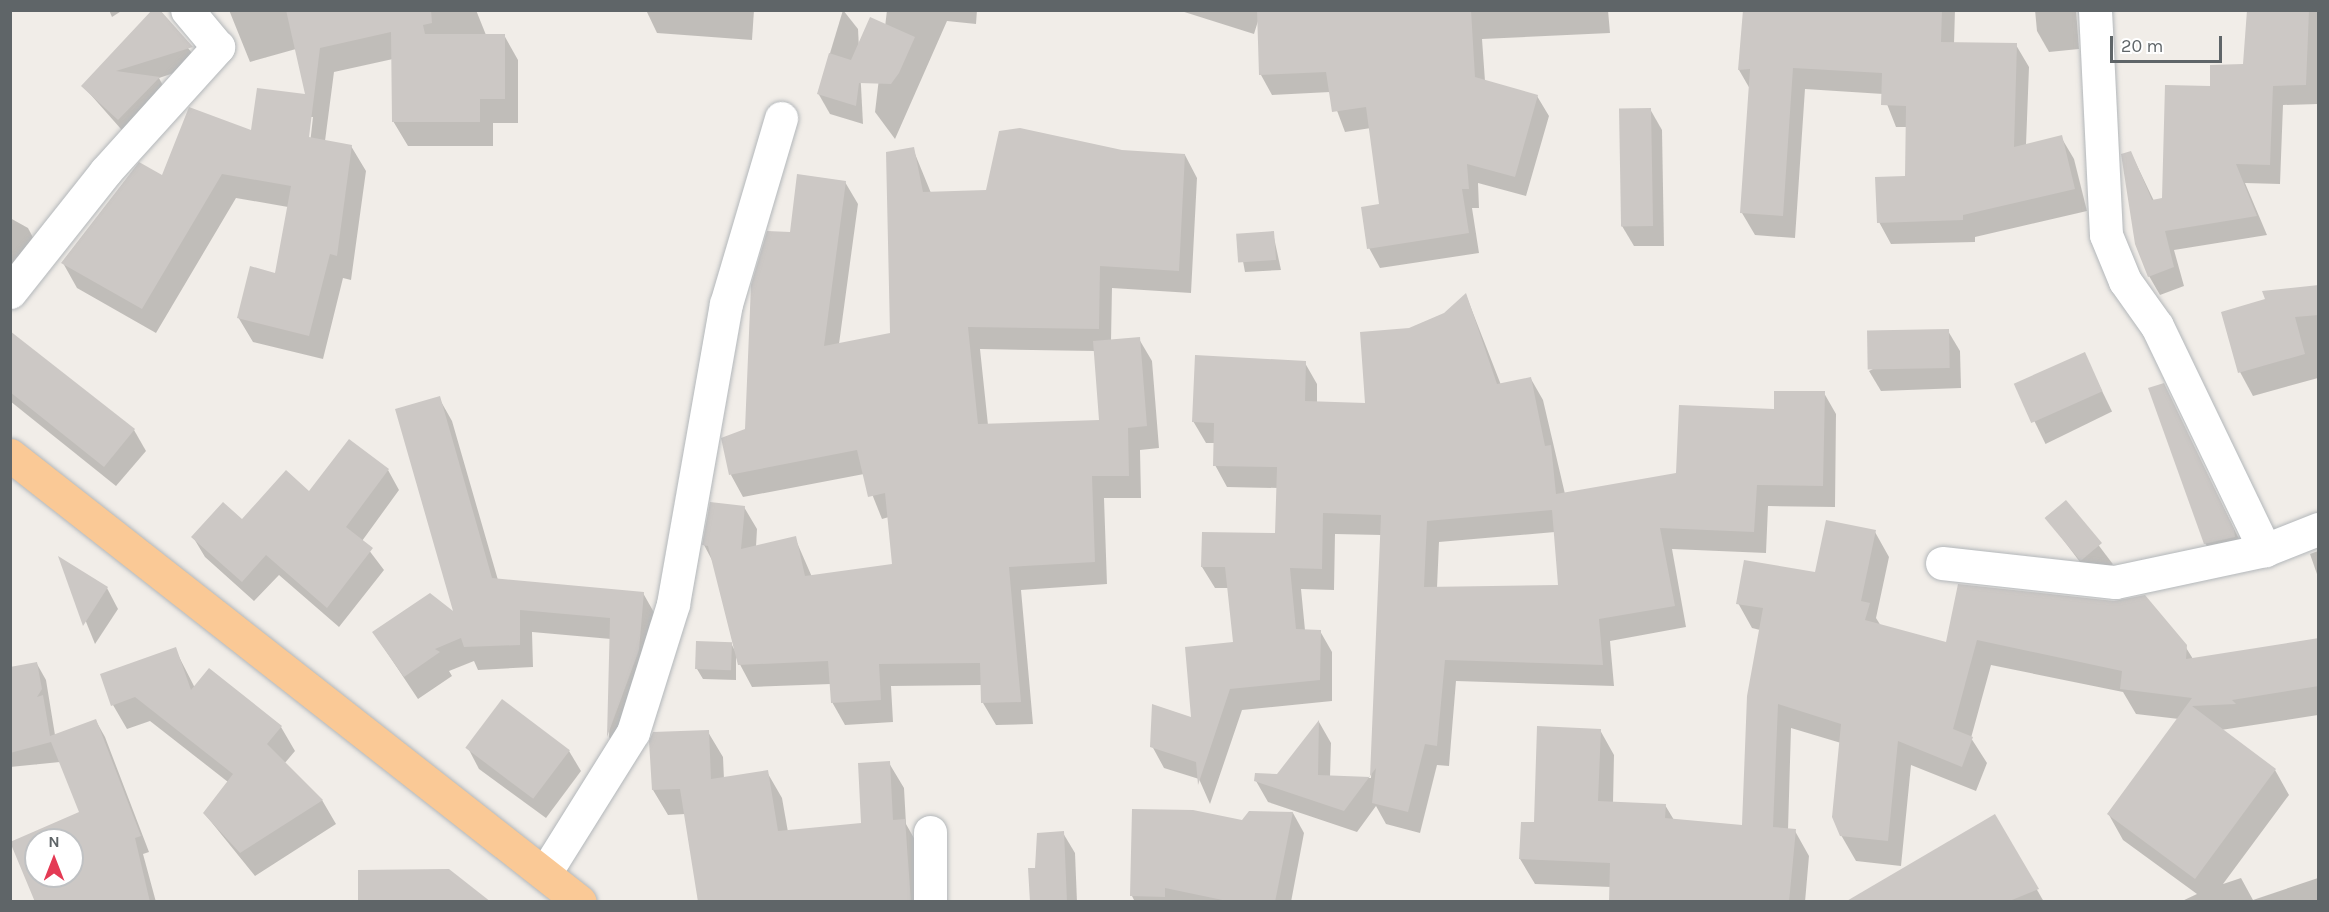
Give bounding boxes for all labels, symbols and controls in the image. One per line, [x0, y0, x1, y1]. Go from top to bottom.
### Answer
scale bar [2113, 24, 2226, 62]
text: 20 m [2121, 35, 2163, 57]
north arrow [24, 828, 84, 888]
text: N [48, 832, 60, 851]

